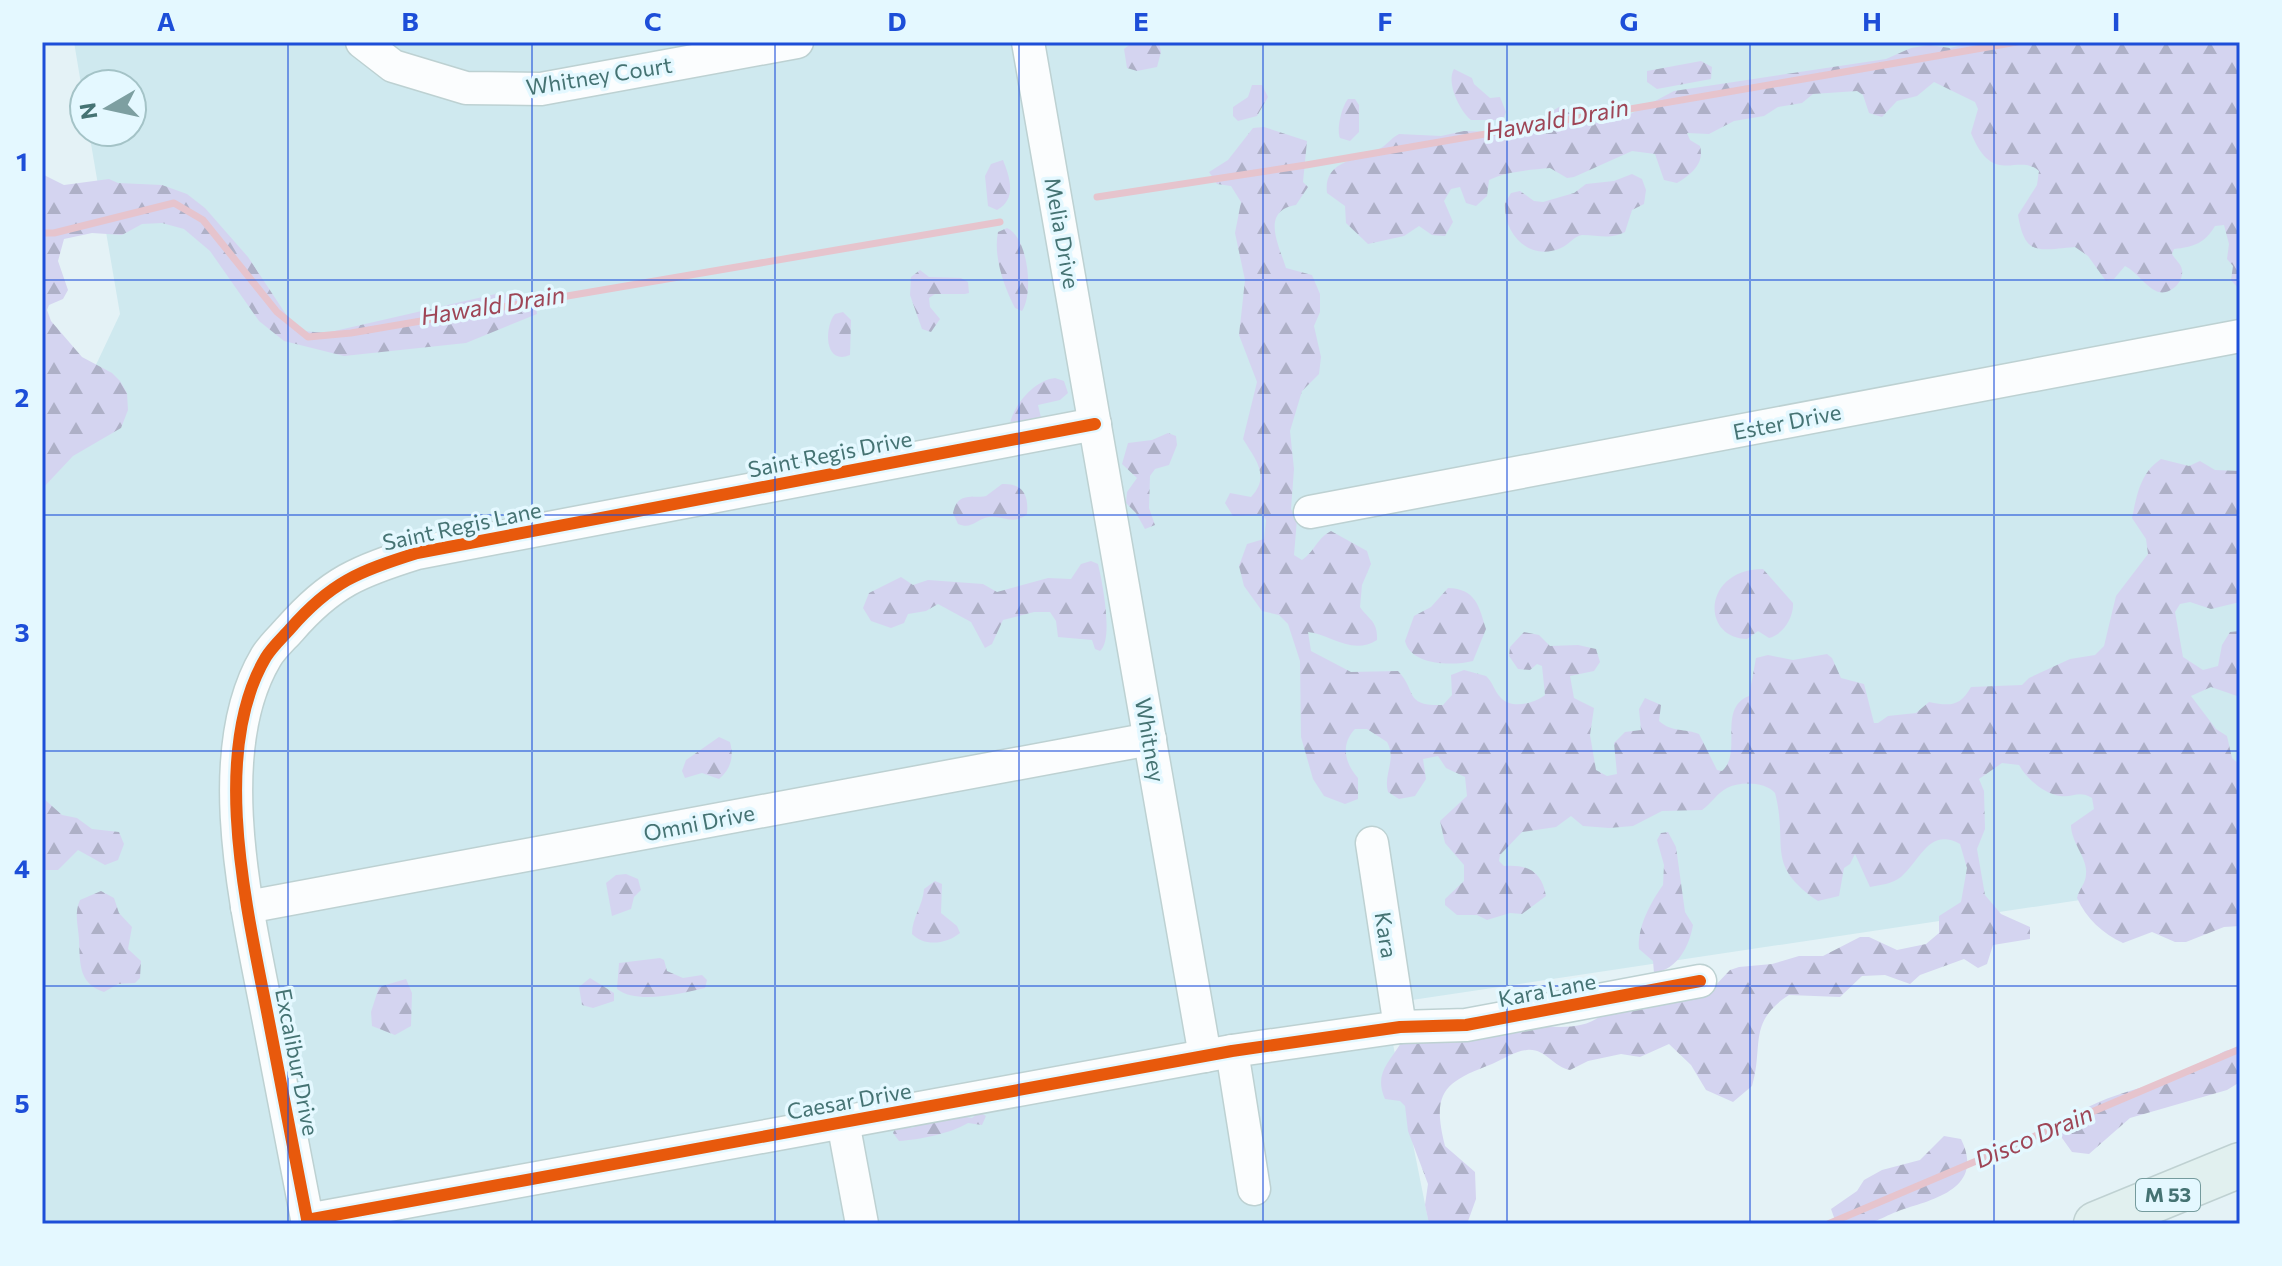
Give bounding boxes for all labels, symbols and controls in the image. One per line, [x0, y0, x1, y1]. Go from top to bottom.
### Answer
text: A [157, 5, 176, 36]
text: B [401, 5, 419, 36]
text: C [644, 5, 662, 36]
text: D [887, 5, 907, 36]
text: E [1133, 5, 1149, 36]
text: F [1377, 5, 1393, 36]
text: G [1620, 5, 1638, 36]
text: H [1862, 5, 1882, 36]
text: I [2112, 5, 2120, 36]
street label: Whitney Court [524, 51, 674, 100]
north arrow [68, 68, 148, 148]
water label: Hawald Drain [1483, 92, 1631, 145]
text: N [73, 101, 102, 121]
text: 1 [16, 145, 28, 176]
street label: Melia Drive [1039, 175, 1086, 291]
water label: Hawald Drain [419, 279, 567, 330]
text: 2 [15, 381, 29, 412]
street label: Ester Drive [1731, 398, 1843, 445]
street label: Saint Regis Drive [746, 424, 914, 483]
street label: Saint Regis Lane [380, 496, 544, 556]
text: 3 [14, 616, 30, 647]
street label: Whitney [1130, 696, 1171, 784]
street label: Omni Drive [641, 798, 757, 847]
text: 4 [14, 852, 30, 883]
street label: Kara [1370, 910, 1403, 960]
street label: Kara Lane [1496, 967, 1598, 1012]
street label: Excalibur Drive [270, 986, 325, 1138]
street label: Caesar Drive [785, 1076, 913, 1125]
text: 5 [14, 1087, 30, 1118]
water label: Disco Drain [1970, 1098, 2097, 1173]
road number: M 53 [2136, 1179, 2200, 1211]

